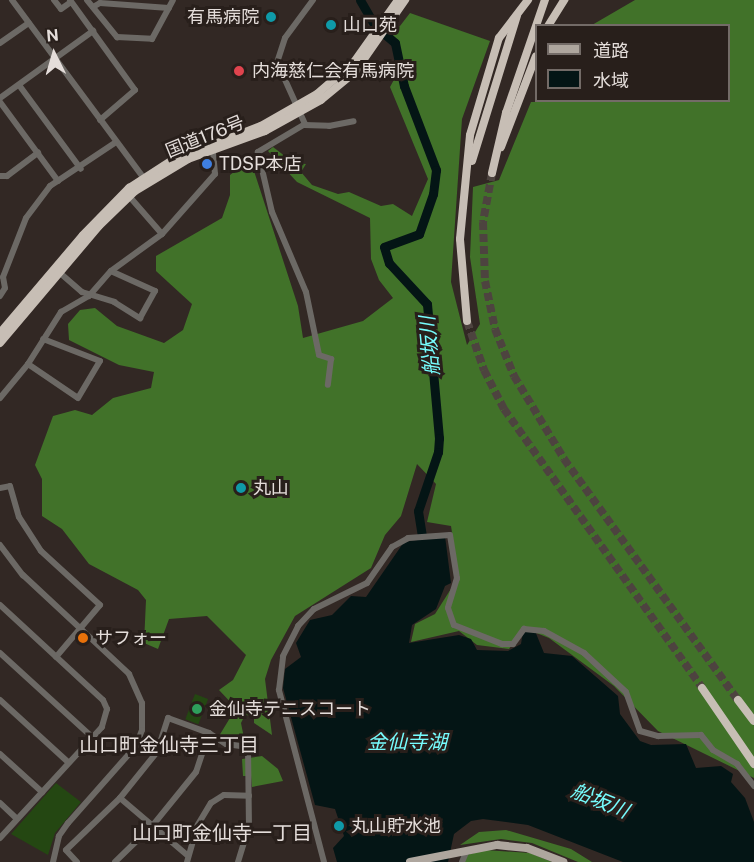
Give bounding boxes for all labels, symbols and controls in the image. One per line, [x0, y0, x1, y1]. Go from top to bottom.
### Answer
place label: 有馬病院 [187, 6, 259, 28]
marker: 有馬病院 [264, 10, 278, 24]
place label: 山口苑 [343, 14, 397, 36]
marker: 山口苑 [324, 18, 338, 32]
north arrow [24, 24, 84, 84]
legend [535, 24, 730, 102]
text: N [45, 26, 59, 46]
text: 道路 [593, 40, 629, 61]
place label: 内海慈仁会有馬病院 [252, 60, 414, 82]
marker: 内海慈仁会有馬病院 [230, 62, 248, 80]
text: 水域 [593, 70, 629, 91]
street label: 国道176号 [162, 111, 248, 163]
place label: TDSP本店 [219, 153, 302, 175]
marker: TDSP本店 [200, 157, 214, 171]
water label: 船坂川 [415, 315, 445, 377]
place label: 丸山 [253, 477, 289, 499]
marker: 丸山 [234, 481, 248, 495]
place label: サフォー [95, 627, 167, 649]
marker: サフォー [76, 631, 90, 645]
place label: 金仙寺テニスコート [209, 698, 371, 720]
marker: 金仙寺テニスコート [190, 702, 204, 716]
water label: 金仙寺湖 [367, 730, 447, 754]
district label: 山口町金仙寺三丁目 [79, 733, 259, 757]
water label: 船坂川 [568, 779, 632, 823]
place label: 丸山貯水池 [351, 815, 441, 837]
marker: 丸山貯水池 [332, 819, 346, 833]
district label: 山口町金仙寺一丁目 [132, 821, 312, 845]

